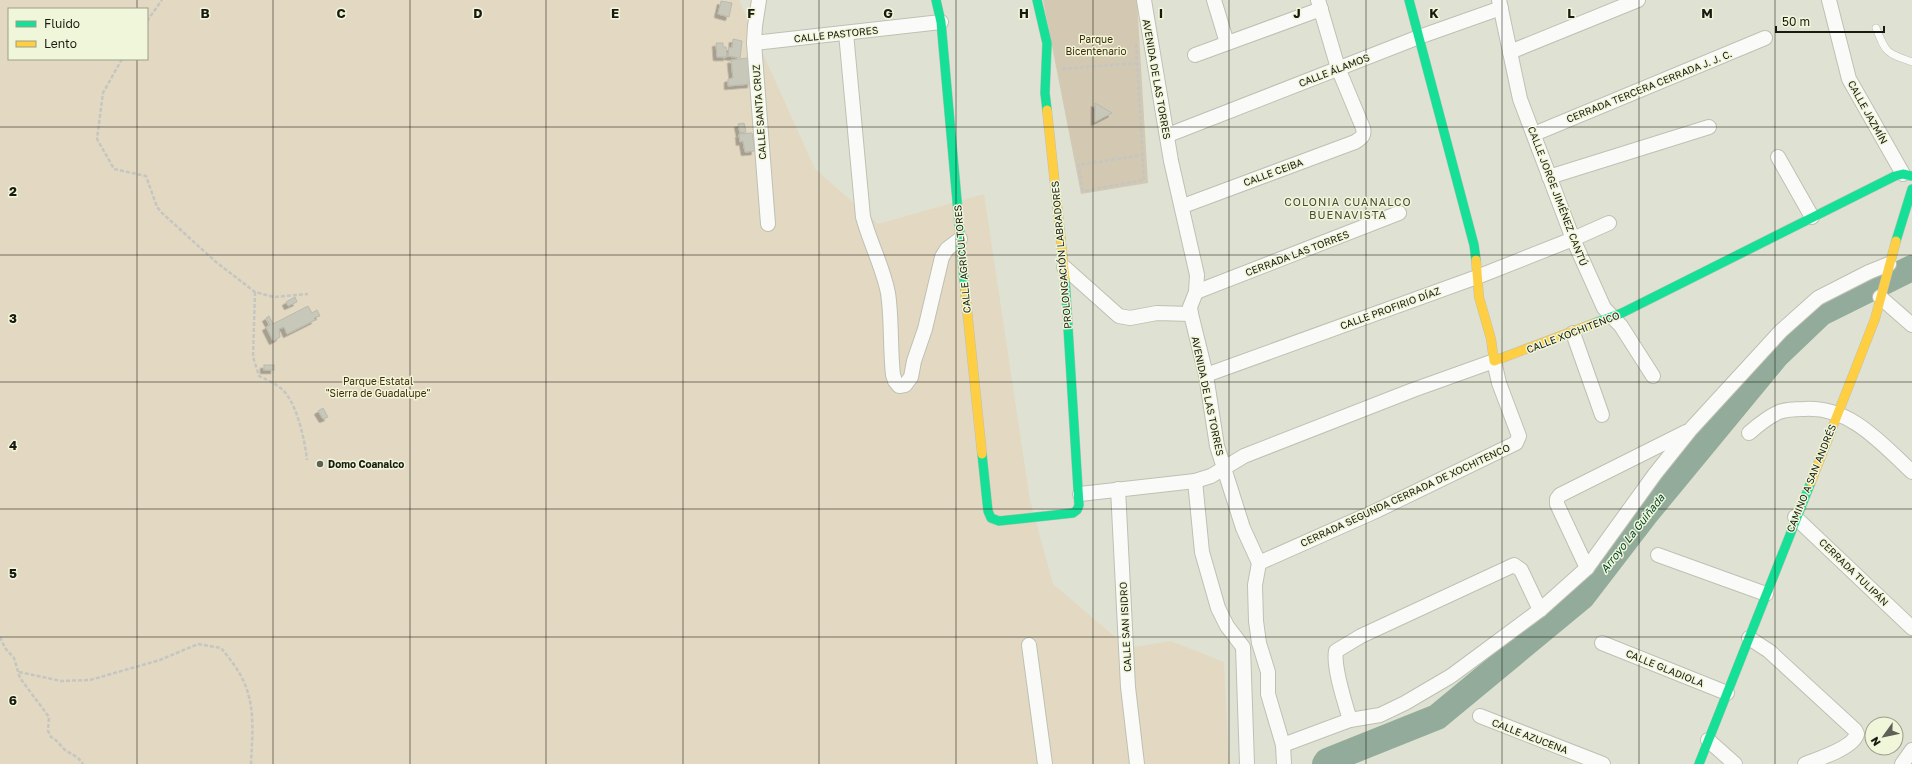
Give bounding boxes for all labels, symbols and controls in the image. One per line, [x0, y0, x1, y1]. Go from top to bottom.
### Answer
text: B [200, 5, 210, 21]
text: C [336, 5, 346, 21]
text: D [473, 5, 483, 21]
text: E [611, 5, 619, 21]
text: F [747, 5, 755, 21]
text: G [883, 5, 893, 21]
text: H [1019, 5, 1029, 21]
text: I [1159, 5, 1163, 21]
text: J [1293, 5, 1301, 21]
text: K [1429, 5, 1439, 21]
text: L [1567, 5, 1575, 21]
text: M [1701, 5, 1713, 21]
legend [8, 8, 148, 60]
scale bar [1776, 8, 1884, 34]
text: 50 m [1782, 14, 1810, 29]
text: Fluido [44, 16, 80, 31]
street label: AVENIDA DE LAS TORRES [1141, 18, 1173, 140]
street label: CALLE PASTORES [793, 24, 879, 44]
park label: Parque Bicentenario [1066, 33, 1126, 57]
text: Lento [44, 36, 77, 51]
street label: CERRADA TERCERA CERRADA J. J. C. [1564, 47, 1734, 125]
street label: CALLE ÁLAMOS [1297, 51, 1371, 89]
street label: CALLE SANTA CRUZ [750, 64, 768, 160]
street label: CALLE JAZMÍN [1846, 78, 1890, 146]
street label: CALLE JORGE JIMÉNEZ CANTÚ [1526, 124, 1590, 268]
street label: CALLE CEIBA [1242, 156, 1305, 188]
street label: PROLONGACIÓN LABRADORES [1049, 181, 1073, 329]
text: 2 [9, 183, 17, 199]
district label: COLONIA CUANALCO BUENAVISTA [1284, 195, 1412, 221]
street label: CALLE AGRICULTORES [951, 204, 973, 314]
street label: CERRADA LAS TORRES [1243, 228, 1351, 278]
street label: CALLE PROFIRIO DÍAZ [1338, 284, 1442, 332]
street label: CALLE XOCHITENCO [1525, 309, 1621, 355]
text: 3 [9, 310, 17, 326]
street label: AVENIDA DE LAS TORRES [1189, 335, 1227, 457]
park label: Parque Estatal "Sierra de Guadalupe" [326, 375, 430, 399]
street label: CAMINO A SAN ANDRÉS [1784, 422, 1838, 534]
text: 4 [9, 437, 17, 453]
street label: CERRADA SEGUNDA CERRADA DE XOCHITENCO [1298, 441, 1512, 549]
place label: Domo Coanalco [328, 458, 404, 470]
marker: Domo Coanalco [315, 459, 325, 469]
water label: Arroyo La Guiñada [1597, 490, 1668, 576]
street label: CERRADA TULIPÁN [1817, 536, 1891, 608]
text: 5 [9, 565, 17, 581]
street label: CALLE SAN ISIDRO [1117, 582, 1133, 672]
street label: CALLE GLADIOLA [1624, 647, 1706, 689]
text: 6 [9, 692, 17, 708]
street label: CALLE AZUCENA [1490, 716, 1570, 756]
north arrow [1864, 716, 1904, 756]
text: N [1867, 735, 1883, 749]

